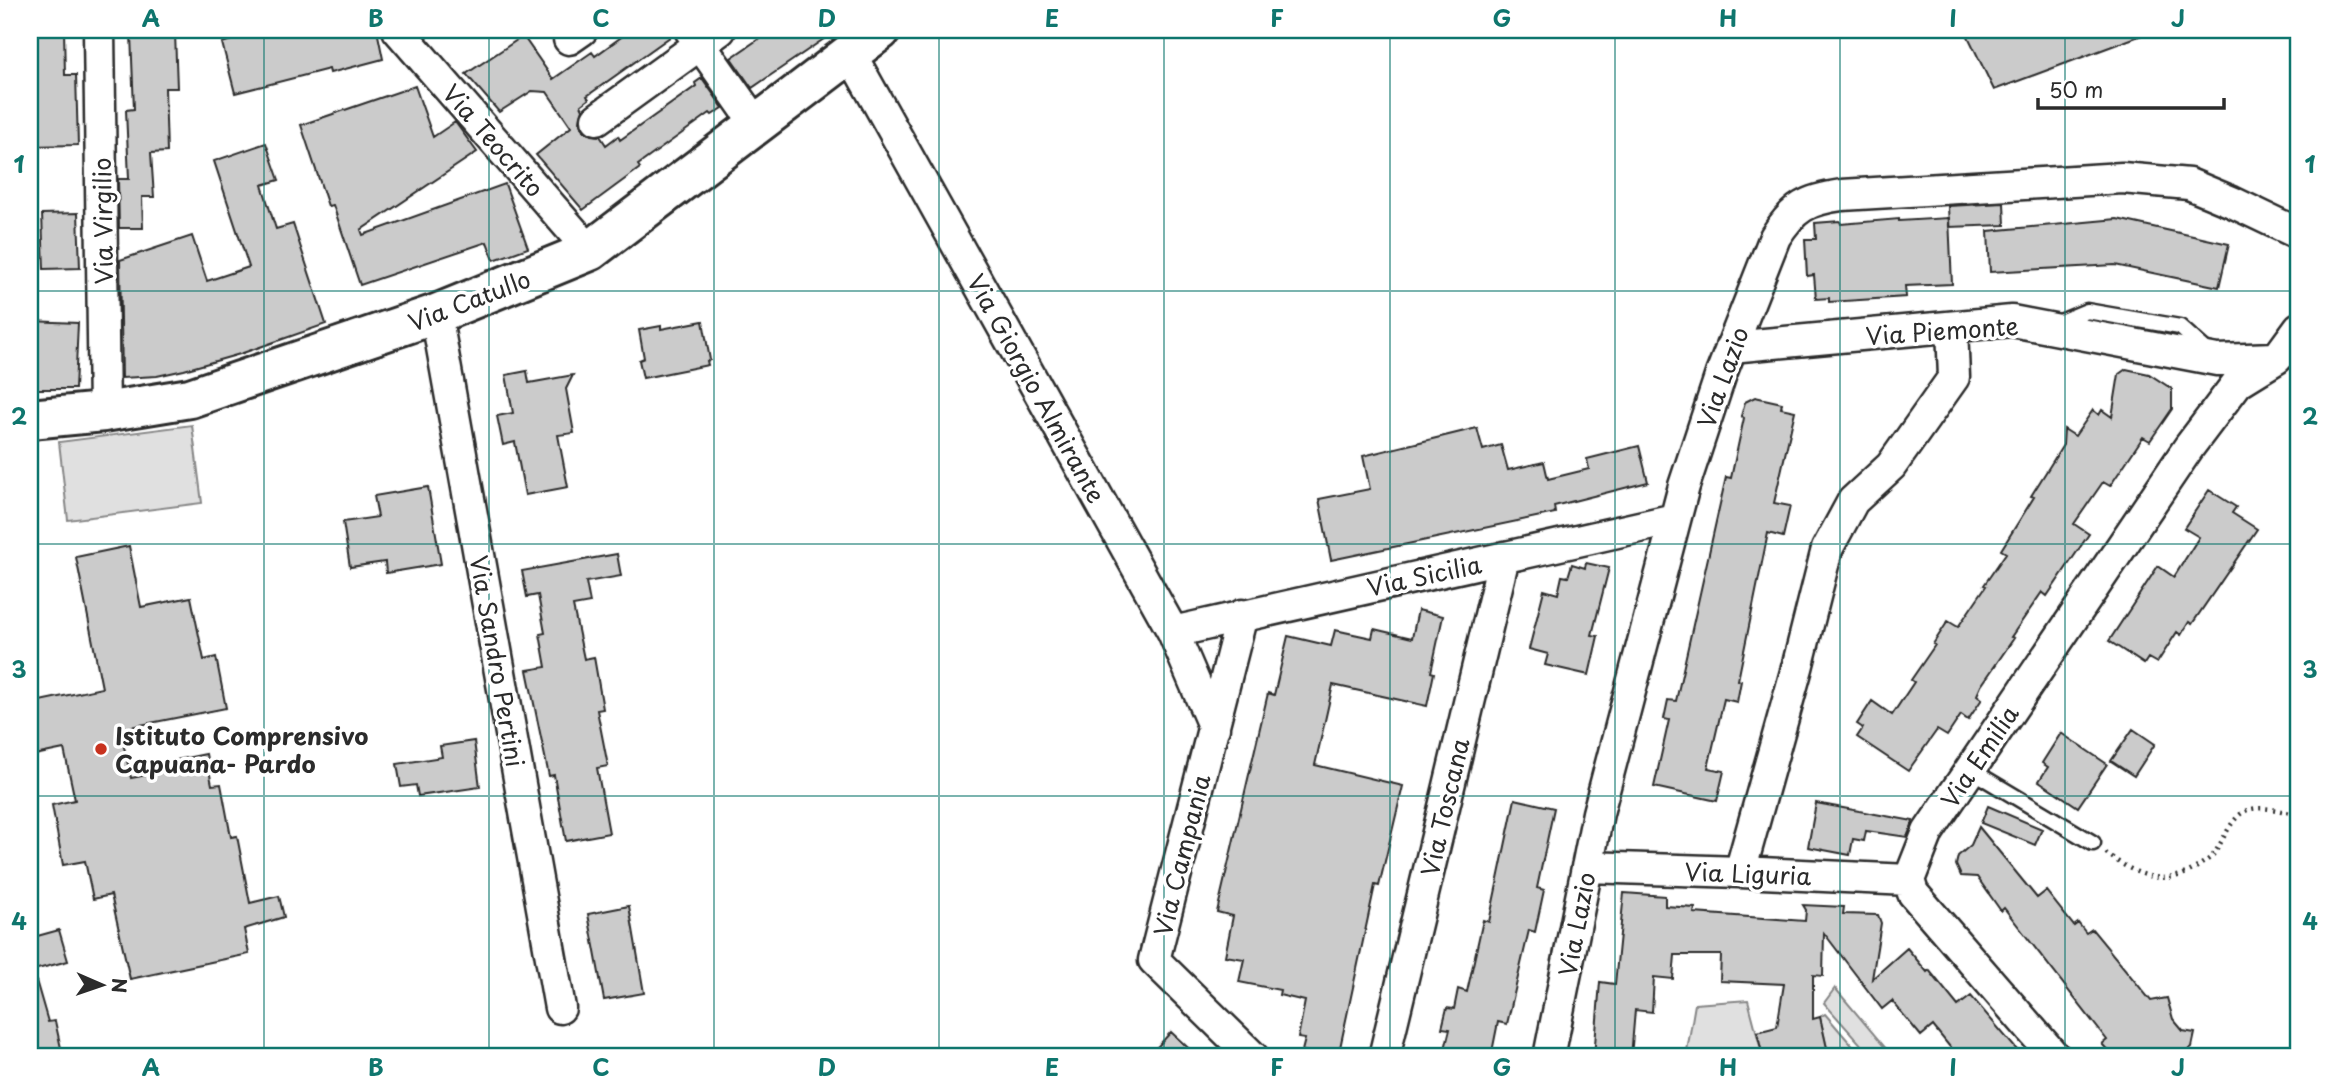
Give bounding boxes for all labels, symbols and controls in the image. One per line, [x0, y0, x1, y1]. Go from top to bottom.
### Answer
text: A [142, 0, 160, 35]
text: B [368, 0, 384, 35]
text: C [592, 0, 610, 35]
text: D [818, 0, 836, 35]
text: E [1045, 0, 1059, 35]
text: F [1270, 0, 1284, 35]
text: G [1493, 0, 1511, 35]
text: H [1719, 0, 1737, 35]
text: I [1949, 0, 1957, 35]
text: J [2171, 0, 2185, 35]
scale bar [2038, 66, 2224, 110]
text: 50 m [2049, 73, 2103, 105]
street label: Via Teocrito [435, 76, 553, 204]
text: 1 [14, 146, 25, 181]
text: 1 [2305, 146, 2316, 181]
street label: Via Virgilio [83, 157, 121, 285]
street label: Via Catullo [403, 260, 535, 340]
street label: Via Giorgio Almirante [959, 267, 1115, 509]
street label: Via Piemonte [1864, 307, 2020, 353]
street label: Via Lazio [1687, 321, 1757, 433]
text: 2 [11, 398, 27, 433]
text: 2 [2302, 398, 2318, 433]
street label: Via Sicilia [1364, 545, 1485, 605]
street label: Via Sandro Pertini [462, 552, 534, 770]
text: 3 [11, 651, 27, 686]
text: 3 [2302, 651, 2318, 686]
street label: Via Emilia [1931, 697, 2027, 815]
place label: Istituto Comprensivo Capuana- Pardo [115, 717, 368, 781]
street label: Via Toscana [1411, 734, 1477, 880]
marker: Istituto Comprensivo Capuana- Pardo [93, 741, 109, 757]
street label: Via Campania [1144, 770, 1219, 940]
street label: Via Liguria [1684, 853, 1812, 893]
street label: Via Lazio [1548, 869, 1604, 979]
text: 4 [11, 903, 27, 938]
text: 4 [2302, 903, 2318, 938]
north arrow [66, 950, 136, 1020]
text: N [106, 978, 134, 994]
text: A [142, 1049, 160, 1084]
text: B [368, 1049, 384, 1084]
text: C [592, 1049, 610, 1084]
text: D [818, 1049, 836, 1084]
text: E [1045, 1049, 1059, 1084]
text: F [1270, 1049, 1284, 1084]
text: G [1493, 1049, 1511, 1084]
text: H [1719, 1049, 1737, 1084]
text: I [1949, 1049, 1957, 1084]
text: J [2171, 1049, 2185, 1084]

